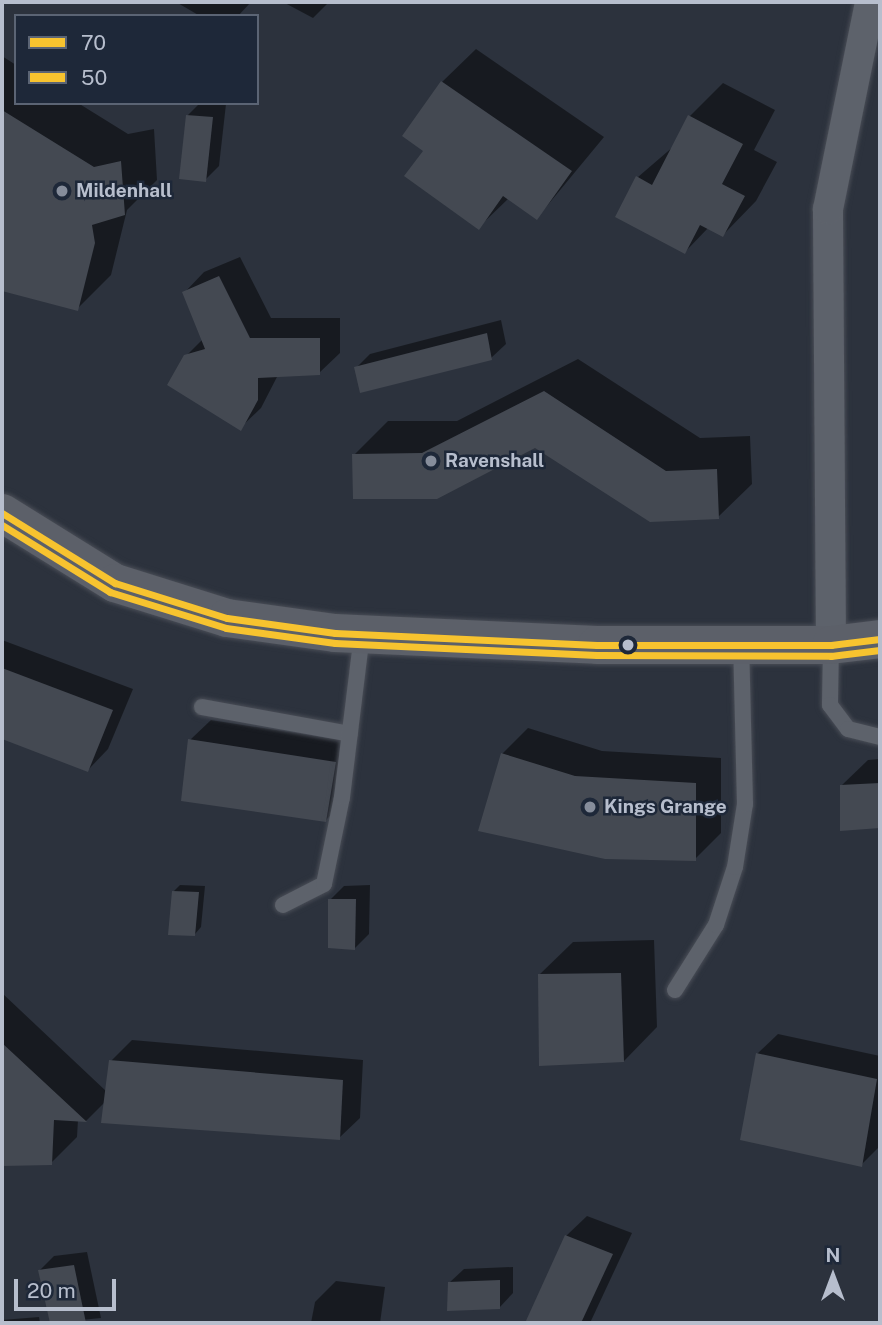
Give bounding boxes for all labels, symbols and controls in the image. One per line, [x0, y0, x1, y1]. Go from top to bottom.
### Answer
legend [14, 14, 259, 105]
text: 70 [81, 30, 106, 55]
text: 50 [81, 65, 107, 90]
place label: Mildenhall [76, 180, 172, 202]
marker: Mildenhall [54, 183, 70, 199]
place label: Ravenshall [445, 450, 544, 472]
marker: Ravenshall [423, 453, 439, 469]
unlabelled marker [621, 638, 635, 652]
place label: Kings Grange [604, 796, 727, 818]
marker: Kings Grange [582, 799, 598, 815]
north arrow [798, 1241, 868, 1311]
text: N [826, 1244, 840, 1266]
scale bar [18, 1266, 119, 1310]
text: 20 m [27, 1278, 76, 1303]

